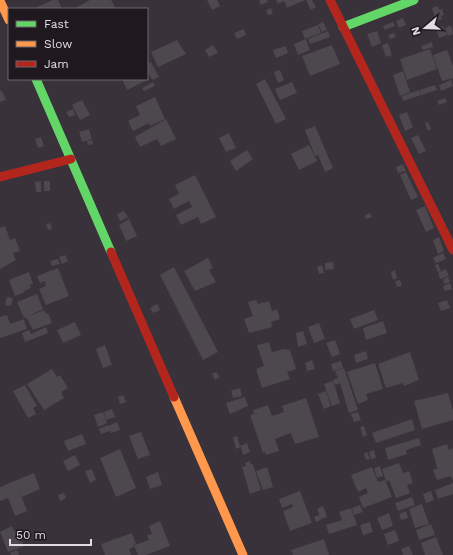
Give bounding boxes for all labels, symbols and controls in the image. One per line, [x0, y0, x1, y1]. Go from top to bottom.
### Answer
legend [8, 8, 148, 80]
north arrow [405, 8, 445, 48]
text: Fast [44, 17, 69, 31]
text: N [409, 25, 423, 37]
text: Slow [44, 37, 72, 51]
text: Jam [44, 57, 69, 71]
scale bar [10, 521, 91, 547]
text: 50 m [16, 528, 46, 542]

